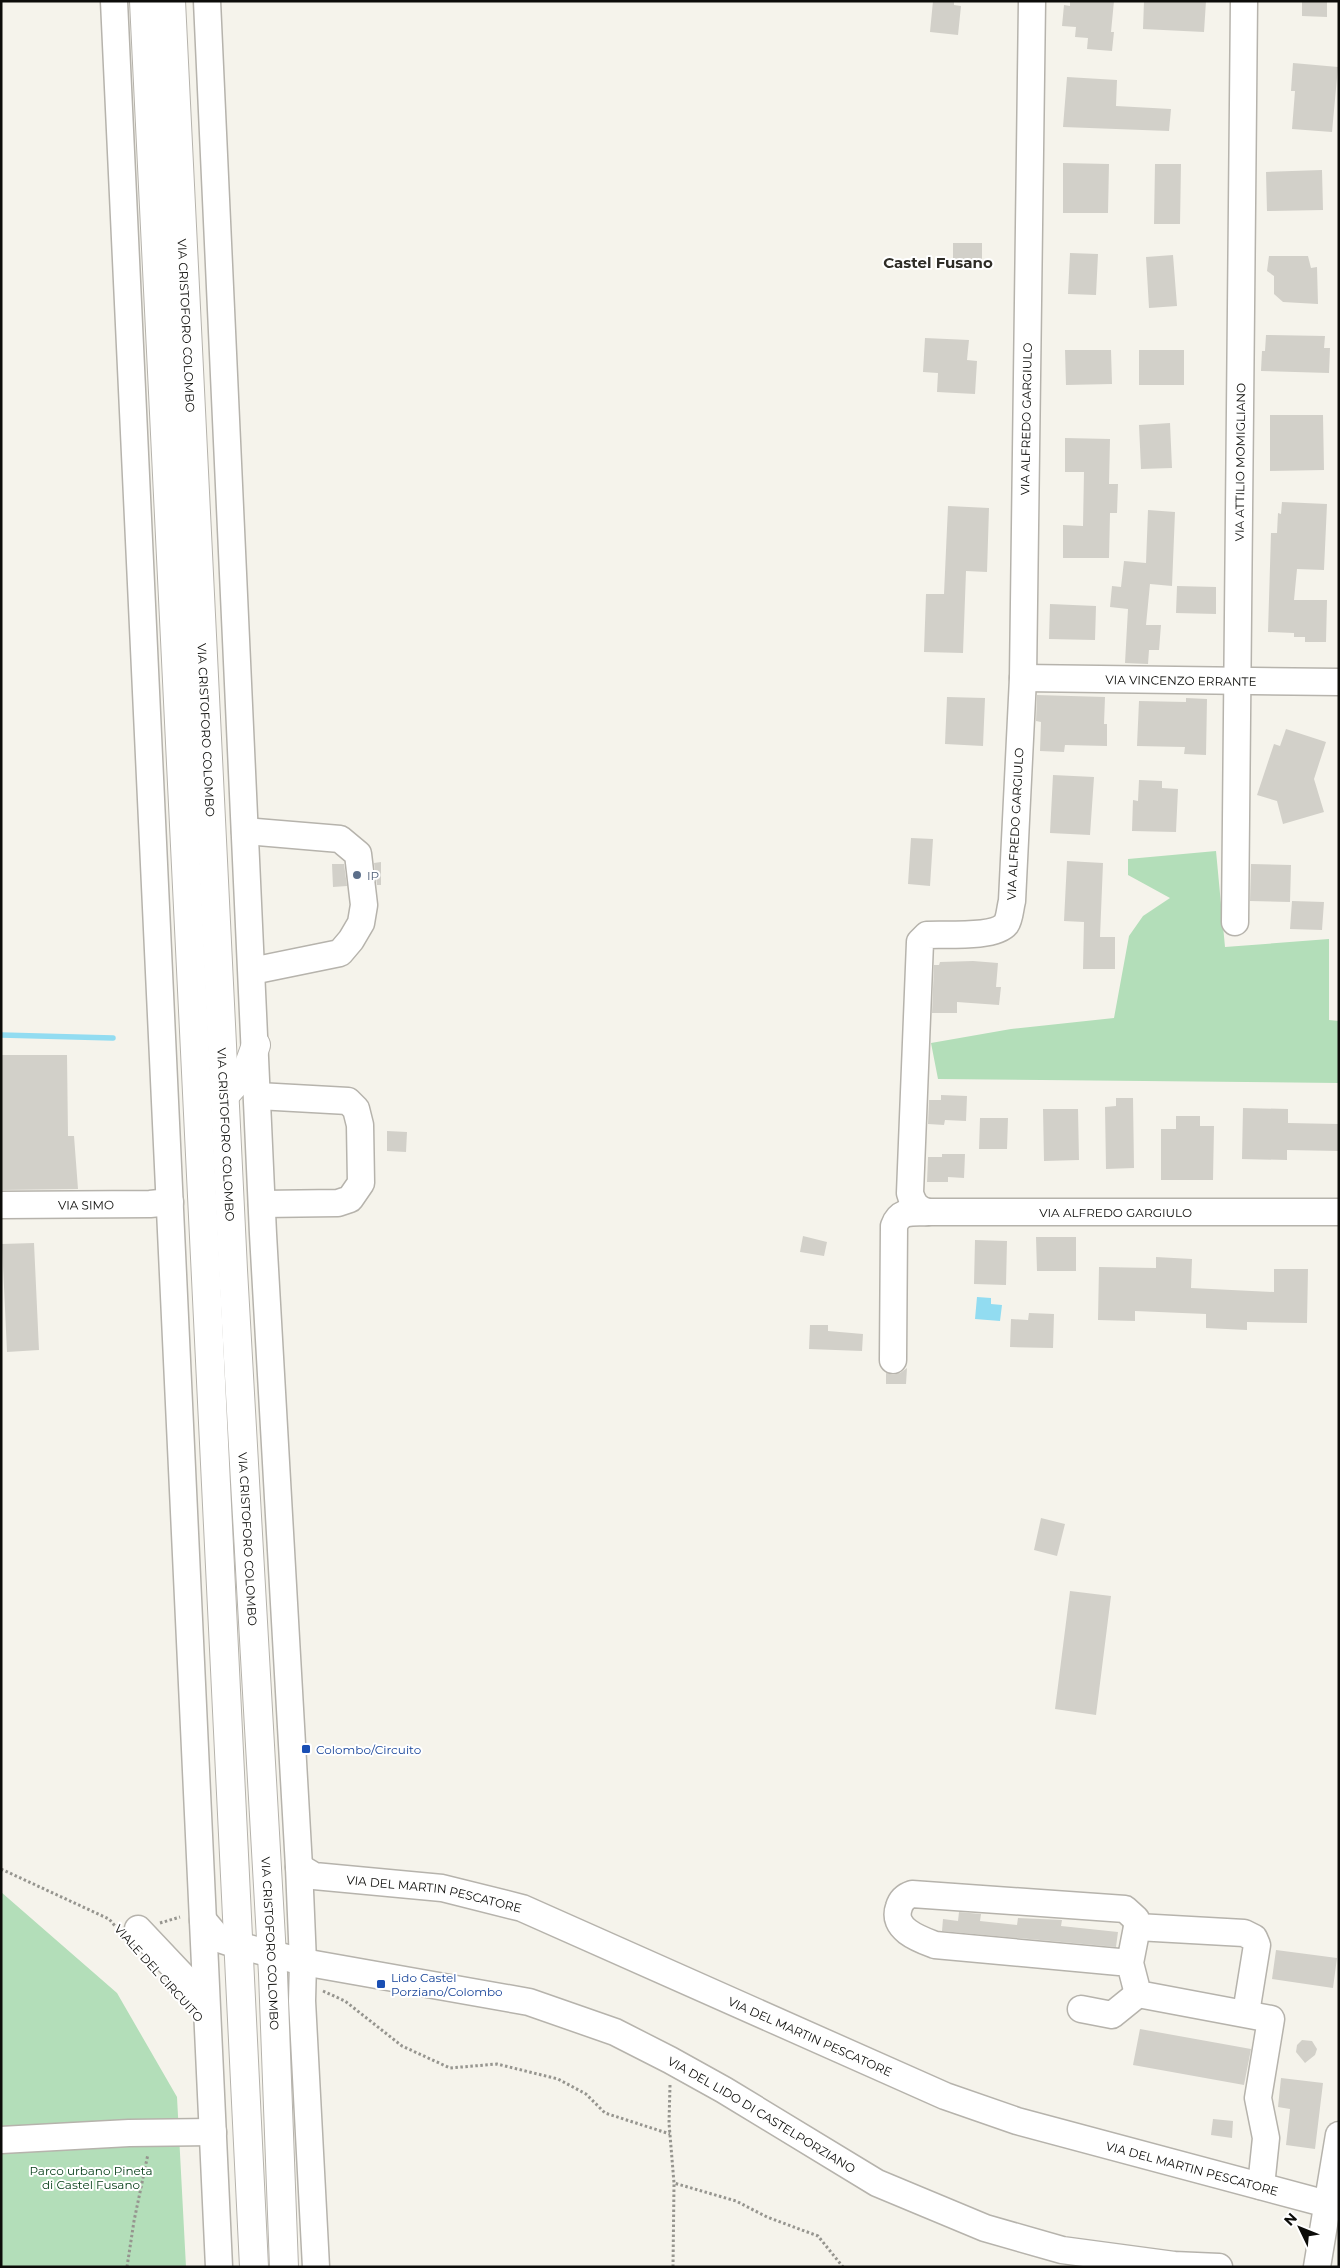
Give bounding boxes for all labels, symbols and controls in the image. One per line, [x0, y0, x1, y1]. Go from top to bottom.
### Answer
street label: VIA CRISTOFORO COLOMBO [175, 238, 199, 413]
district label: Castel Fusano [883, 253, 993, 272]
street label: VIA ALFREDO GARGIULO [1017, 343, 1035, 495]
street label: VIA ATTILIO MOMIGLIANO [1231, 383, 1248, 541]
street label: VIA CRISTOFORO COLOMBO [195, 643, 218, 817]
street label: VIA VINCENZO ERRANTE [1105, 672, 1257, 688]
street label: VIA ALFREDO GARGIULO [1004, 747, 1026, 901]
place label: IP [367, 868, 379, 883]
marker: IP [351, 869, 363, 881]
street label: VIA CRISTOFORO COLOMBO [215, 1047, 238, 1222]
street label: VIA SIMO [58, 1197, 114, 1212]
street label: VIA ALFREDO GARGIULO [1039, 1205, 1192, 1220]
street label: VIA CRISTOFORO COLOMBO [236, 1452, 261, 1626]
place label: Colombo/Circuito [316, 1742, 421, 1757]
marker: Colombo/Circuito [300, 1743, 312, 1755]
street label: VIA CRISTOFORO COLOMBO [259, 1856, 283, 2030]
street label: VIA DEL MARTIN PESCATORE [346, 1872, 523, 1915]
street label: VIALE DEL CIRCUITO [111, 1921, 207, 2025]
place label: Lido Castel Porziano/Colombo [391, 1970, 503, 1999]
marker: Lido Castel Porziano/Colombo [375, 1978, 387, 1990]
street label: VIA DEL MARTIN PESCATORE [726, 1993, 895, 2079]
street label: VIA DEL LIDO DI CASTELPORZIANO [665, 2053, 859, 2176]
street label: VIA DEL MARTIN PESCATORE [1104, 2138, 1280, 2198]
park label: Parco urbano Pineta di Castel Fusano [29, 2163, 153, 2192]
north arrow [1275, 2203, 1325, 2253]
text: N [1280, 2209, 1301, 2229]

